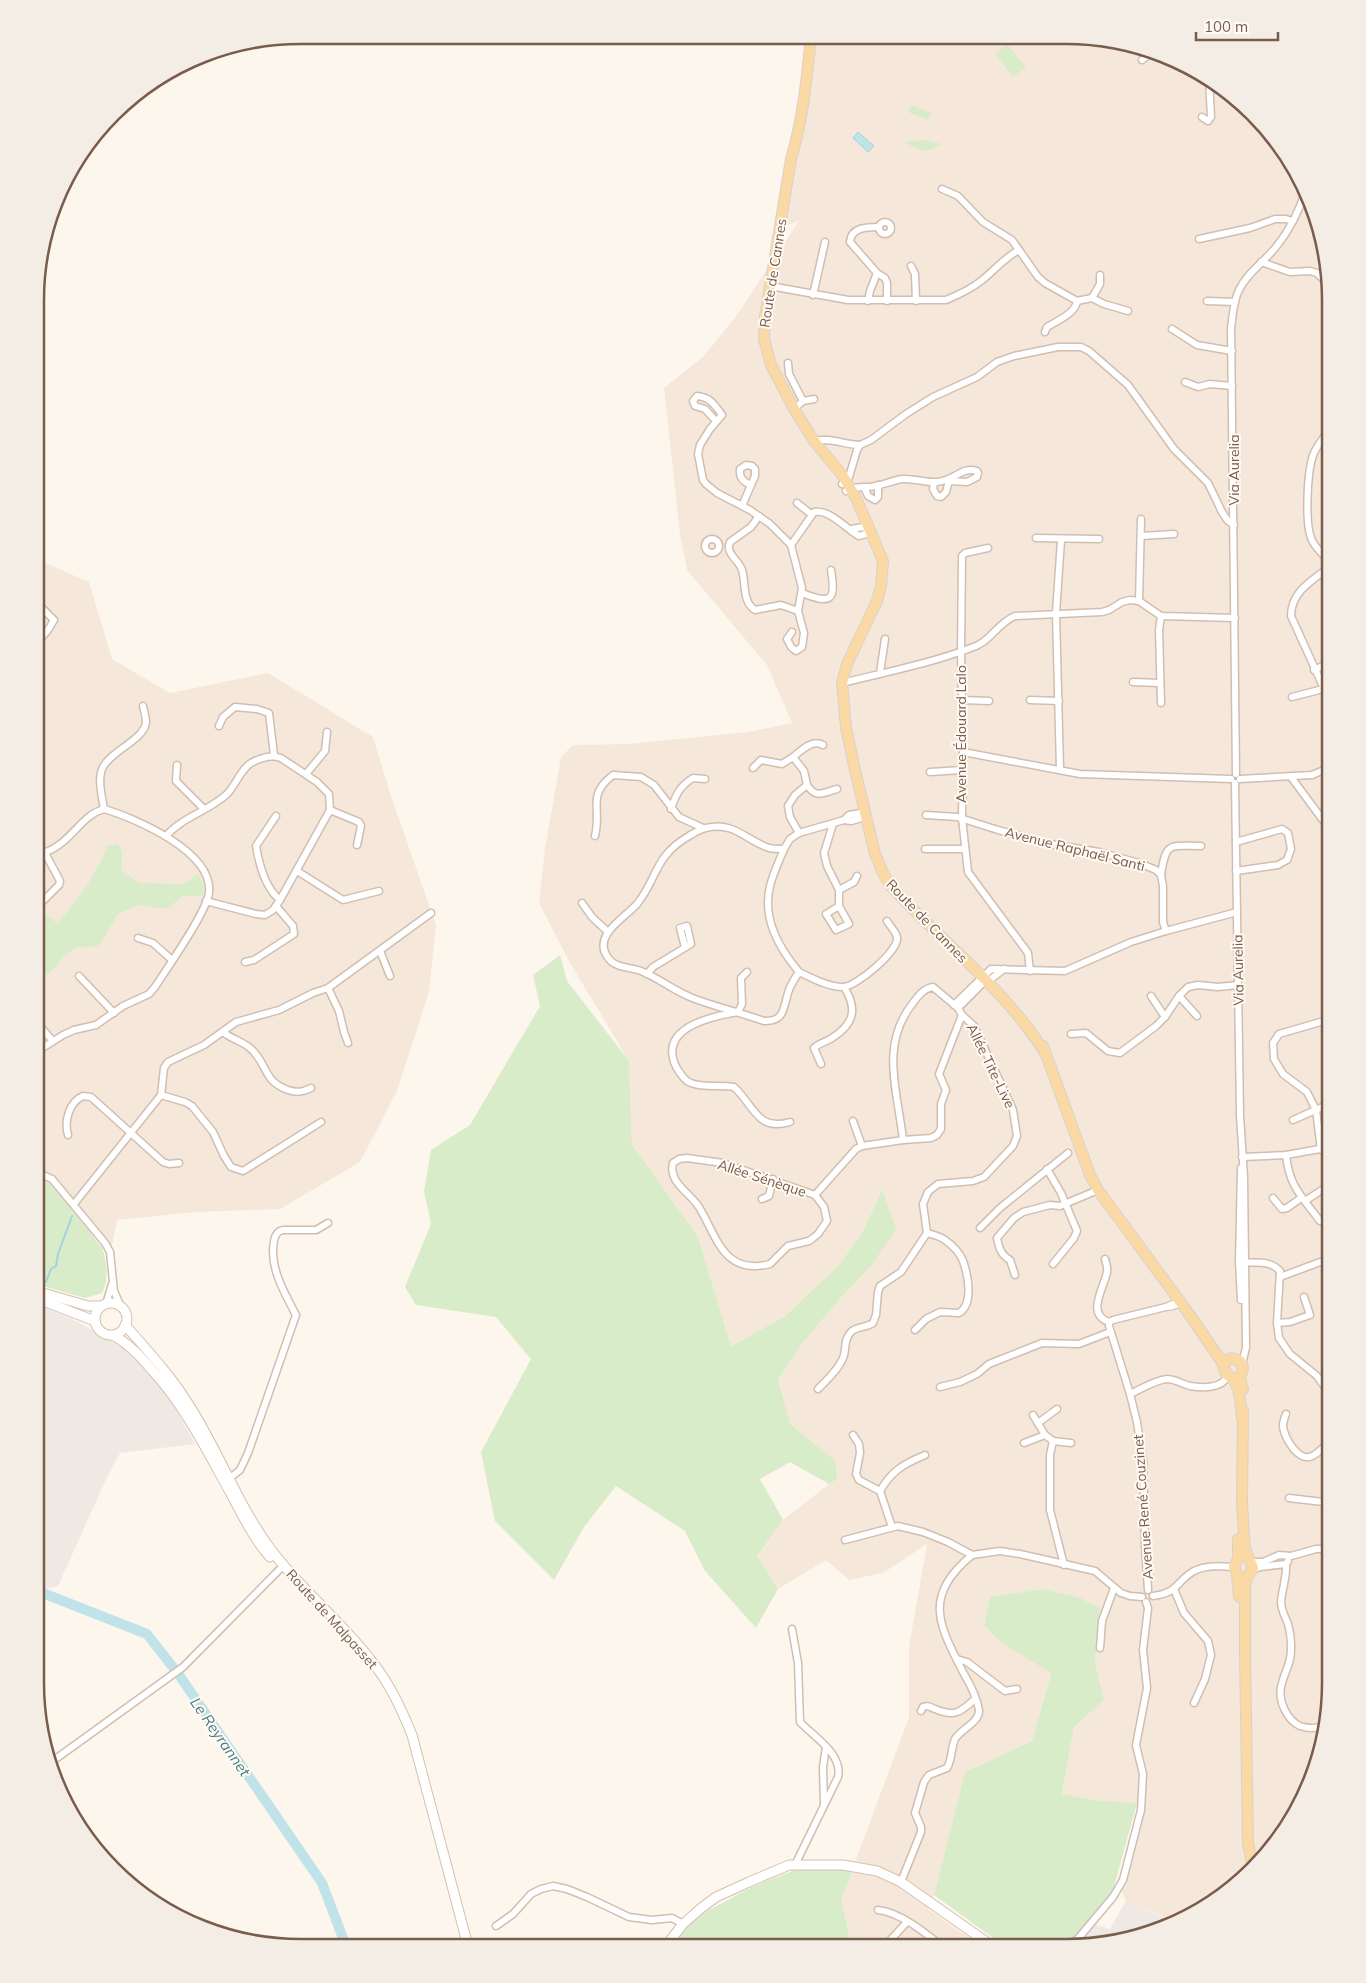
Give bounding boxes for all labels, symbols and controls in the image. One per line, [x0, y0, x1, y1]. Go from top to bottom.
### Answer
scale bar [1196, 10, 1278, 42]
text: 100 m [1204, 17, 1248, 36]
street label: Route de Cannes [755, 217, 791, 329]
street label: Via Aurelia [1225, 434, 1243, 506]
street label: Avenue Édouard Lalo [952, 665, 970, 803]
street label: Avenue Raphaël Santi [1003, 823, 1147, 875]
street label: Route de Cannes [882, 875, 972, 967]
street label: Via Aurelia [1228, 934, 1248, 1006]
street label: Allée Tite-Live [963, 1021, 1019, 1111]
street label: Allée Sénèque [715, 1155, 809, 1201]
street label: Avenue René Couzinet [1129, 1434, 1157, 1580]
street label: Route de Malpasset [282, 1565, 382, 1673]
water label: Le Reyrannet [186, 1694, 255, 1780]

